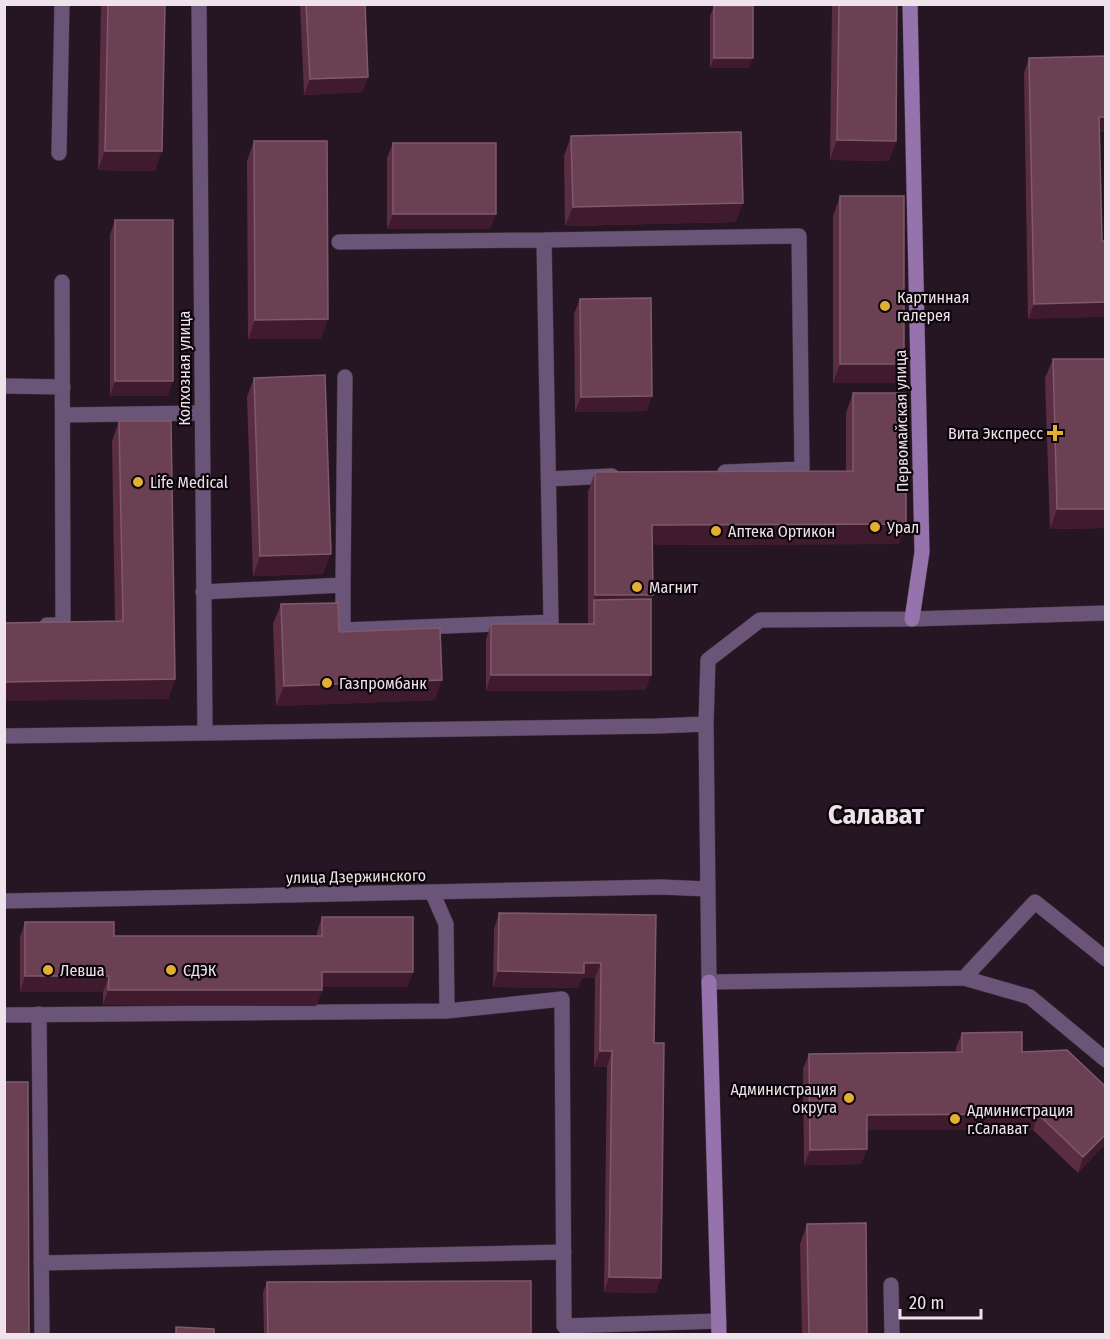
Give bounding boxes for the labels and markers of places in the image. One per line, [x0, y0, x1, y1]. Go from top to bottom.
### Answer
place label: Картинная галерея [897, 288, 969, 325]
marker: Картинная галерея [878, 299, 892, 313]
place label: Вита Экспресс [948, 424, 1043, 443]
marker: Вита Экспресс [1048, 426, 1062, 440]
place label: Life Medical [150, 473, 228, 492]
marker: Life Medical [131, 475, 145, 489]
place label: Урал [886, 518, 919, 537]
marker: Урал [868, 520, 882, 534]
place label: Аптека Ортикон [728, 522, 835, 541]
marker: Аптека Ортикон [709, 524, 723, 538]
place label: Магнит [649, 578, 699, 597]
marker: Магнит [630, 580, 644, 594]
place label: Газпромбанк [339, 674, 427, 693]
marker: Газпромбанк [320, 676, 334, 690]
place label: Левша [60, 961, 105, 980]
place label: СДЭК [183, 961, 217, 980]
marker: Левша [41, 963, 55, 977]
marker: СДЭК [164, 963, 178, 977]
place label: Администрация округа [730, 1080, 837, 1117]
marker: Администрация округа [842, 1091, 856, 1105]
place label: Администрация г.Салават [967, 1101, 1074, 1138]
marker: Администрация г.Салават [948, 1112, 962, 1126]

